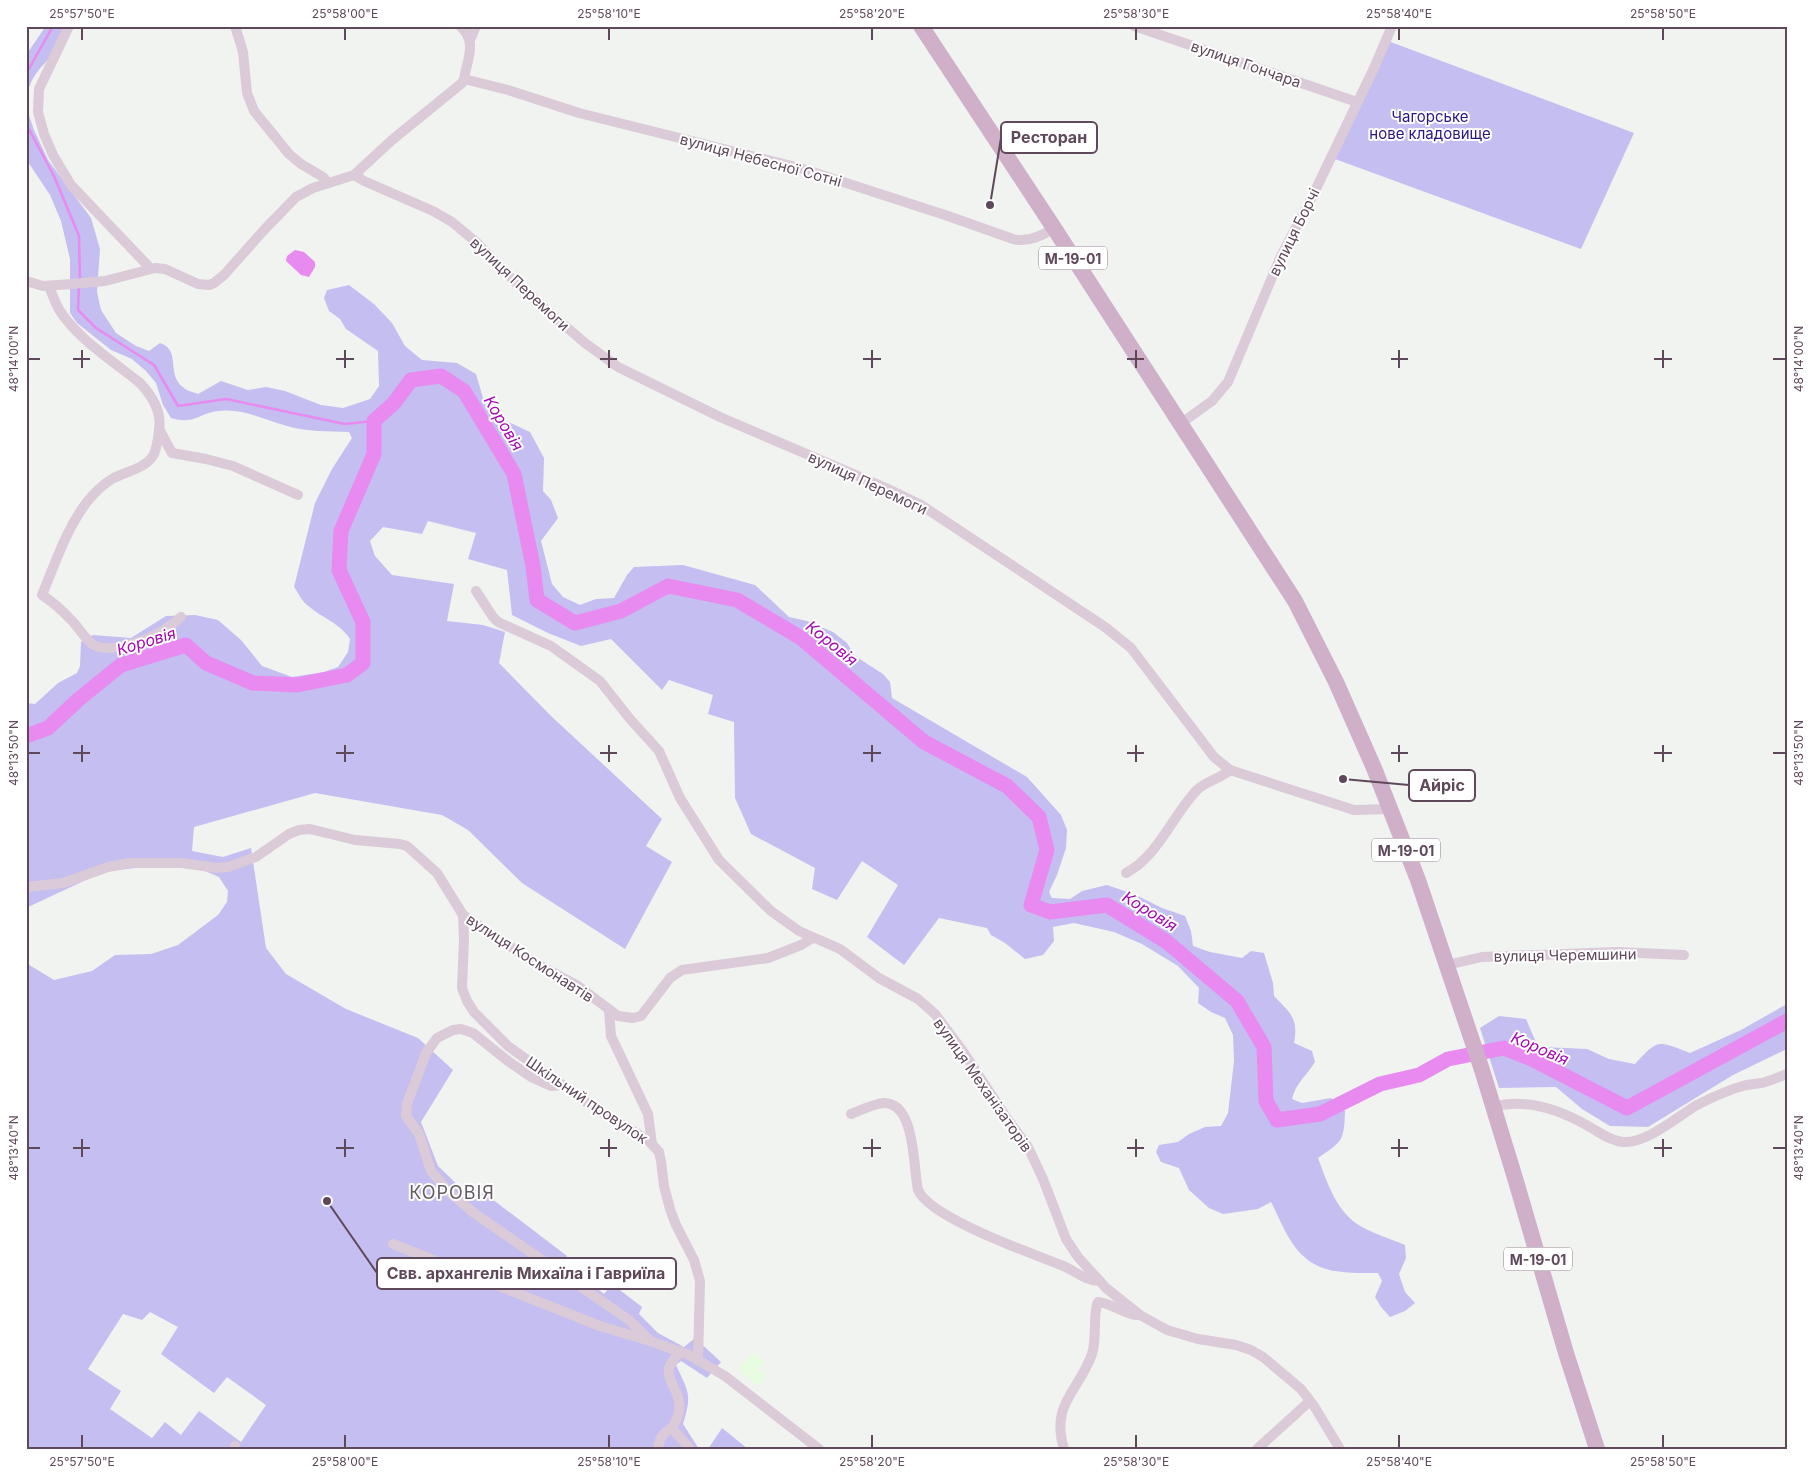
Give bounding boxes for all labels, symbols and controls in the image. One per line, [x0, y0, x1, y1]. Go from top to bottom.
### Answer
text: 25°57'50"E [49, 6, 115, 21]
text: 25°58'00"E [312, 6, 378, 21]
text: 25°58'10"E [577, 6, 641, 21]
text: 25°58'20"E [839, 6, 905, 21]
text: 25°58'30"E [1103, 6, 1169, 21]
text: 25°58'40"E [1366, 6, 1432, 21]
text: 25°58'50"E [1630, 6, 1696, 21]
street label: вулиця Гончара [1188, 36, 1304, 92]
park label: Чагорське нове кладовище [1369, 107, 1491, 143]
callout: Ресторан [1001, 122, 1097, 153]
text: Ресторан [1011, 127, 1087, 147]
street label: вулиця Небесної Сотні [678, 129, 844, 191]
street label: вулиця Борчі [1265, 185, 1323, 279]
street label: вулиця Перемоги [466, 233, 574, 335]
road number: М-19-01 [1039, 247, 1107, 270]
text: 48°14'00"N [6, 326, 21, 392]
text: 48°14'00"N [1791, 326, 1806, 392]
water label: Коровія [480, 392, 528, 454]
street label: вулиця Перемоги [805, 447, 931, 519]
water label: Коровія [802, 616, 862, 670]
water label: Коровія [114, 622, 178, 659]
text: 48°13'50"N [6, 720, 21, 786]
text: 48°13'50"N [1791, 720, 1806, 786]
callout: Айріс [1409, 770, 1475, 801]
text: Айріс [1419, 775, 1465, 795]
road number: М-19-01 [1372, 838, 1440, 862]
water label: Коровія [1119, 886, 1181, 936]
street label: вулиця Космонавтів [463, 910, 597, 1006]
street label: вулиця Черемшини [1493, 944, 1637, 966]
street label: вулиця Механізаторів [930, 1014, 1036, 1156]
water label: Коровія [1508, 1027, 1572, 1069]
street label: Шкільний провулок [522, 1052, 652, 1148]
text: 48°13'40"N [6, 1115, 21, 1181]
text: 48°13'40"N [1791, 1115, 1806, 1181]
district label: КОРОВІЯ [409, 1182, 495, 1203]
road number: М-19-01 [1504, 1248, 1572, 1270]
callout: Свв. архангелів Михаїла і Гавриїла [377, 1258, 676, 1289]
text: Свв. архангелів Михаїла і Гавриїла [387, 1263, 665, 1283]
text: 25°57'50"E [49, 1454, 115, 1469]
text: 25°58'00"E [312, 1454, 378, 1469]
text: 25°58'10"E [577, 1454, 641, 1469]
text: 25°58'20"E [839, 1454, 905, 1469]
text: 25°58'30"E [1103, 1454, 1169, 1469]
text: 25°58'40"E [1366, 1454, 1432, 1469]
text: 25°58'50"E [1630, 1454, 1696, 1469]

